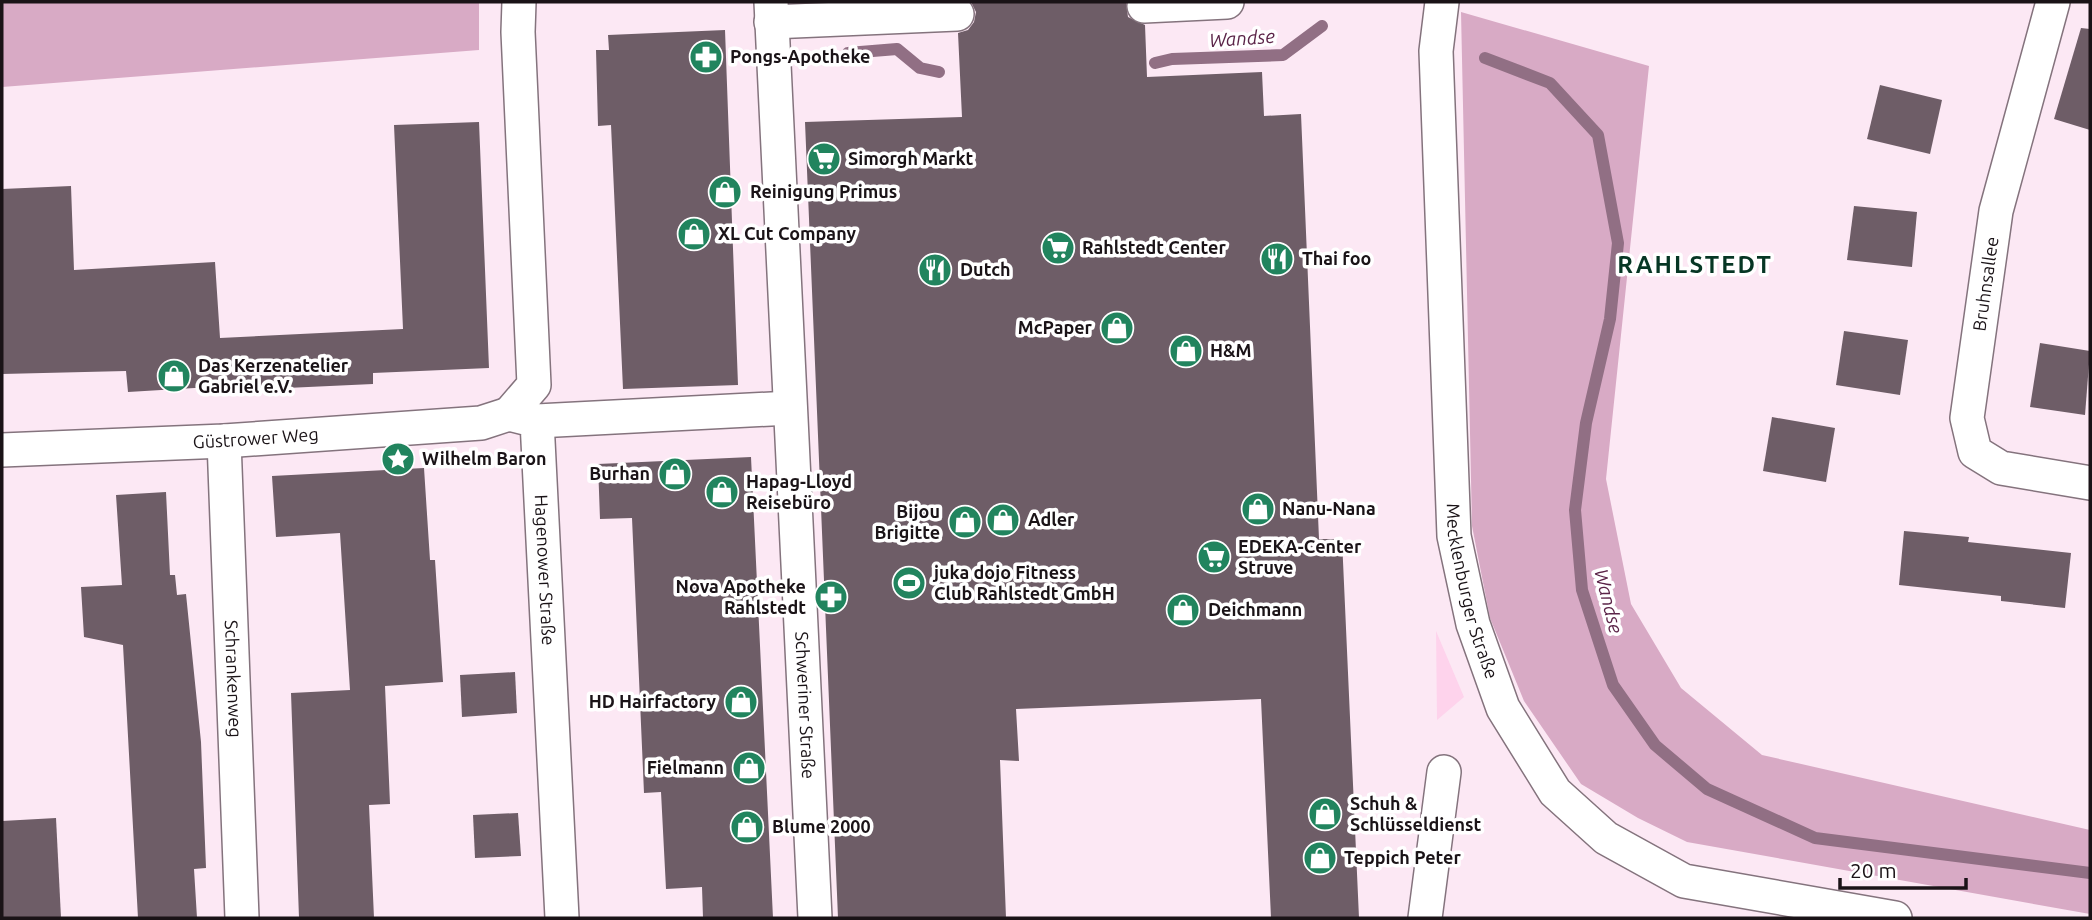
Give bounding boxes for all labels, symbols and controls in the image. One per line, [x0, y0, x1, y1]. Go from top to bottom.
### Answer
water label: Wandse [1209, 25, 1276, 51]
pharmacy icon: Pongs-Apotheke [687, 38, 725, 76]
place label: Pongs-Apotheke [730, 46, 870, 66]
supermarket icon: Simorgh Markt [805, 140, 843, 178]
place label: Simorgh Markt [848, 148, 973, 168]
shop icon: Reinigung Primus [706, 173, 744, 211]
place label: Reinigung Primus [750, 181, 897, 201]
shop icon: XL Cut Company [675, 215, 713, 253]
place label: XL Cut Company [718, 223, 856, 243]
supermarket icon: Rahlstedt Center [1039, 229, 1077, 267]
street label: Bruhnsallee [1968, 235, 2002, 333]
place label: Rahlstedt Center [1082, 237, 1226, 257]
restaurant icon: Thai foo [1258, 240, 1296, 278]
place label: Thai foo [1302, 248, 1371, 268]
restaurant icon: Dutch [916, 251, 954, 289]
district label: RAHLSTEDT [1617, 251, 1773, 278]
place label: Dutch [960, 259, 1011, 279]
shop icon: McPaper [1098, 309, 1136, 347]
place label: McPaper [1018, 317, 1093, 337]
shop icon: H&M [1167, 332, 1205, 370]
place label: H&M [1210, 340, 1252, 360]
place label: Das Kerzenatelier Gabriel e.V. [198, 355, 349, 396]
shop icon: Das Kerzenatelier Gabriel e.V. [155, 357, 193, 395]
street label: Güstrower Weg [192, 423, 319, 451]
place icon: Wilhelm Baron [379, 440, 417, 478]
place label: Wilhelm Baron [422, 448, 547, 468]
shop icon: Burhan [656, 455, 694, 493]
place label: Burhan [589, 463, 650, 483]
place label: Hapag-Lloyd Reisebüro [746, 471, 852, 512]
shop icon: Hapag-Lloyd Reisebüro [703, 473, 741, 511]
shop icon: Nanu-Nana [1239, 490, 1277, 528]
street label: Hagenower Straße [532, 494, 559, 646]
place label: Nanu-Nana [1282, 498, 1376, 518]
place label: Bijou Brigitte [874, 501, 940, 542]
shop icon: Adler [984, 501, 1022, 539]
shop icon: Bijou Brigitte [946, 503, 984, 541]
street label: Mecklenburger Straße [1444, 503, 1503, 681]
place label: Adler [1028, 509, 1075, 529]
place label: EDEKA-Center Struve [1238, 536, 1362, 577]
supermarket icon: EDEKA-Center Struve [1195, 538, 1233, 576]
place label: juka dojo Fitness Club Rahlstedt GmbH [932, 562, 1115, 603]
sports icon: juka dojo Fitness Club Rahlstedt GmbH [890, 564, 928, 602]
water label: Wandse [1590, 567, 1628, 636]
place label: Nova Apotheke Rahlstedt [676, 576, 806, 617]
pharmacy icon: Nova Apotheke Rahlstedt [812, 578, 850, 616]
shop icon: Deichmann [1164, 591, 1202, 629]
place label: Deichmann [1208, 599, 1302, 619]
street label: Schrankenweg [222, 620, 246, 738]
street label: Schweriner Straße [792, 631, 819, 779]
shop icon: HD Hairfactory [722, 683, 760, 721]
place label: HD Hairfactory [589, 691, 716, 711]
shop icon: Fielmann [730, 749, 768, 787]
place label: Fielmann [647, 757, 724, 777]
place label: Schuh & Schlüsseldienst [1350, 793, 1482, 834]
shop icon: Schuh & Schlüsseldienst [1306, 795, 1344, 833]
shop icon: Blume 2000 [728, 808, 766, 846]
place label: Blume 2000 [772, 816, 871, 836]
shop icon: Teppich Peter [1301, 839, 1339, 877]
scale bar [1840, 846, 1966, 890]
place label: Teppich Peter [1344, 847, 1461, 867]
text: 20 m [1850, 858, 1897, 882]

